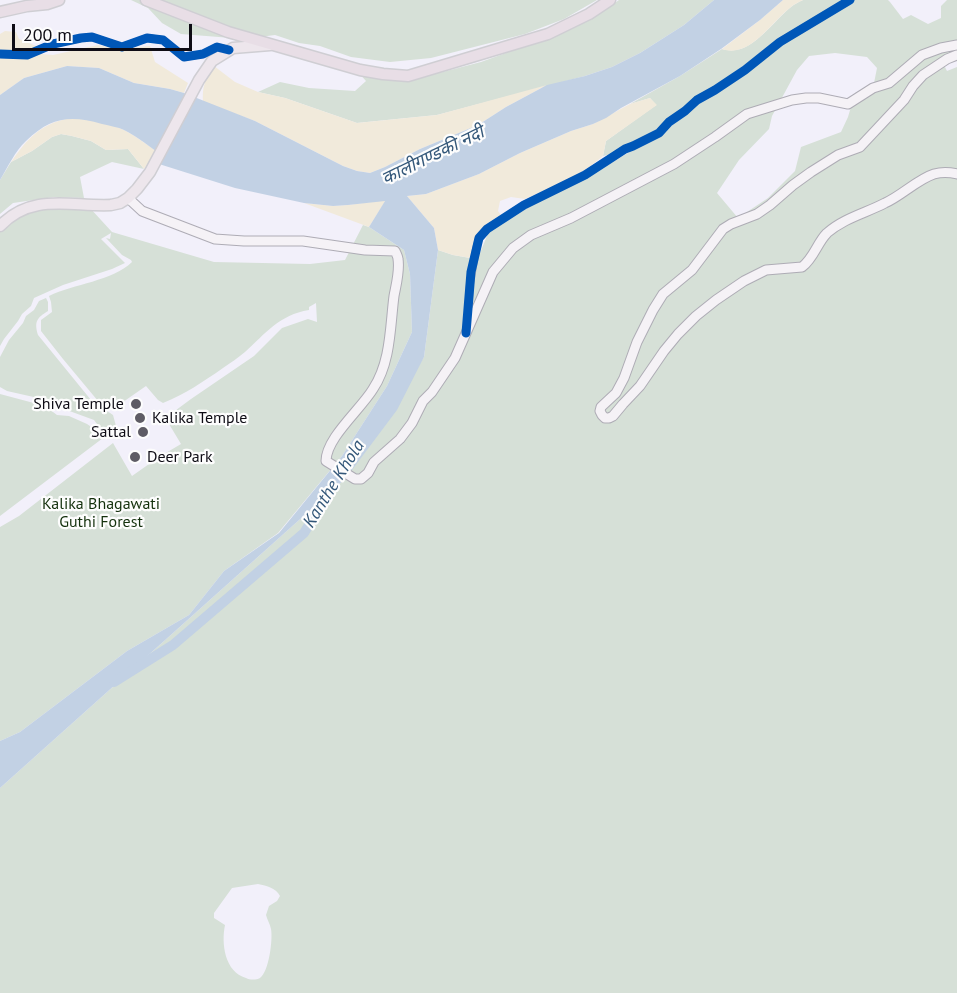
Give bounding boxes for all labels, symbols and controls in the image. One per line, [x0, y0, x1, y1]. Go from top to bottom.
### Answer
scale bar [15, 12, 195, 50]
text: 200 m [23, 23, 72, 46]
water label: कालीगण्डकी नदी [378, 122, 488, 190]
place label: Shiva Temple [33, 394, 124, 414]
marker: Shiva Temple [129, 397, 143, 411]
place label: Kalika Temple [152, 408, 247, 428]
marker: Kalika Temple [133, 411, 147, 425]
place label: Sattal [91, 422, 131, 442]
marker: Sattal [136, 425, 150, 439]
water label: Kanthe Khola [299, 436, 369, 532]
place label: Deer Park [147, 447, 213, 467]
marker: Deer Park [128, 450, 142, 464]
park label: Kalika Bhagawati Guthi Forest [42, 494, 160, 532]

